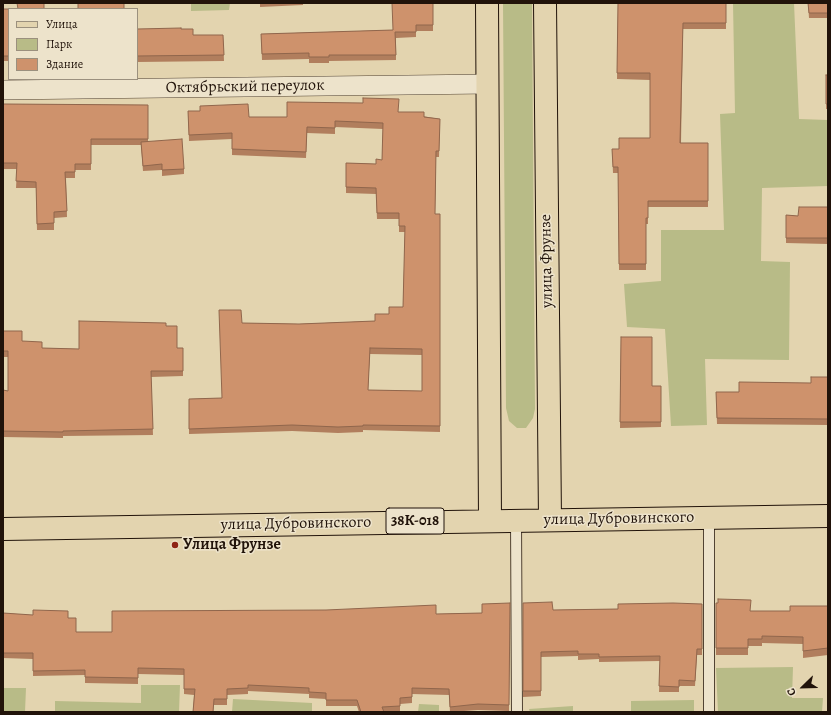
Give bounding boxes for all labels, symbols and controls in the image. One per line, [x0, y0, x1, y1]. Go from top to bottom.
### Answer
legend [8, 8, 138, 80]
text: Улица [46, 16, 77, 32]
text: Парк [46, 36, 72, 52]
text: Здание [46, 56, 83, 72]
street label: Октябрьский переулок [165, 76, 325, 98]
street label: улица Фрунзе [537, 214, 557, 308]
road number: 38К-018 [386, 508, 444, 534]
street label: улица Дубровинского [544, 508, 694, 530]
street label: улица Дубровинского [221, 513, 371, 535]
place label: Улица Фрунзе [183, 535, 281, 555]
marker: Улица Фрунзе [170, 540, 180, 550]
north arrow [783, 667, 823, 707]
text: С [783, 686, 800, 698]

